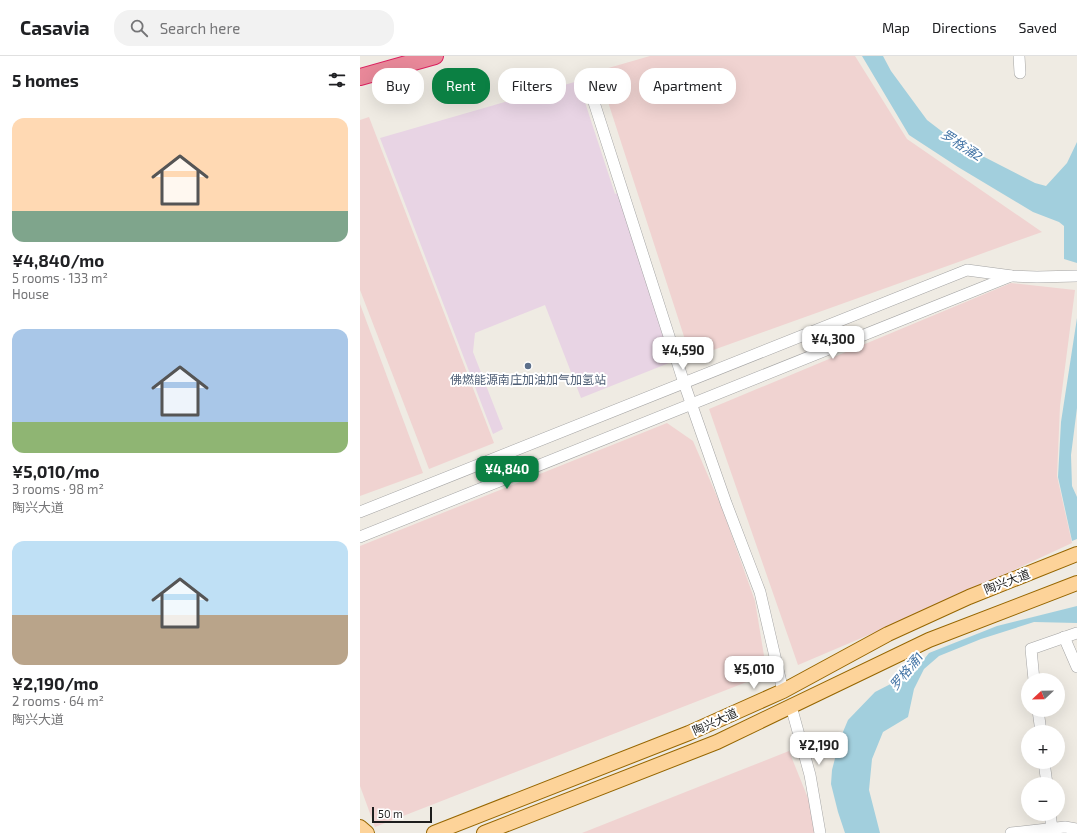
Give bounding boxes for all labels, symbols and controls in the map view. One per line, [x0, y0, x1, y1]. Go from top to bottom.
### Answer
search box [114, 10, 394, 46]
text: Casavia [20, 16, 90, 39]
icon: search [128, 17, 150, 39]
text: Search here [160, 19, 240, 37]
text: Map [882, 19, 910, 36]
text: Directions [932, 19, 997, 36]
text: Saved [1019, 19, 1057, 36]
chip: Buy [372, 68, 424, 104]
chip: Rent [432, 68, 490, 104]
chip: Filters [498, 68, 566, 104]
chip: New [574, 68, 631, 104]
chip: Apartment [639, 68, 736, 104]
icon: filters [326, 69, 348, 91]
text: 5 homes [12, 70, 79, 90]
water label: 罗格涌2 [938, 126, 986, 164]
icon: home [144, 144, 216, 216]
text: ¥4,840/mo [12, 250, 104, 270]
text: 5 rooms · 133 m² [12, 270, 108, 286]
text: House [12, 286, 49, 302]
pin: ¥4,300 [800, 326, 866, 360]
text: ¥4,300 [811, 331, 855, 347]
pin: ¥4,590 [650, 337, 716, 371]
text: ¥4,590 [661, 342, 705, 358]
icon: home [144, 355, 216, 427]
marker: 佛燃能源南庄加油加气加氢站 [523, 361, 533, 371]
place label: 佛燃能源南庄加油加气加氢站 [450, 372, 606, 386]
pin: ¥4,840 [474, 456, 540, 490]
text: ¥5,010/mo [12, 461, 99, 481]
text: ¥4,840 [485, 461, 529, 477]
text: 3 rooms · 98 m² [12, 481, 104, 497]
text: 陶兴大道 [12, 499, 64, 515]
street label: 陶兴大道 [982, 566, 1032, 596]
icon: home [144, 567, 216, 639]
water label: 罗格涌1 [886, 649, 926, 693]
pin: ¥5,010 [721, 656, 787, 690]
text: ¥5,010 [734, 661, 774, 677]
text: ¥2,190/mo [12, 673, 99, 693]
north arrow [1021, 673, 1065, 717]
map controls [1021, 673, 1065, 821]
text: 2 rooms · 64 m² [12, 693, 104, 709]
street label: 陶兴大道 [690, 705, 739, 737]
text: 陶兴大道 [12, 711, 64, 727]
button: + [1021, 725, 1065, 769]
pin: ¥2,190 [786, 732, 852, 766]
text: ¥2,190 [799, 737, 839, 753]
button: − [1021, 777, 1065, 821]
scale bar [372, 805, 432, 824]
text: 50 m [378, 807, 403, 820]

